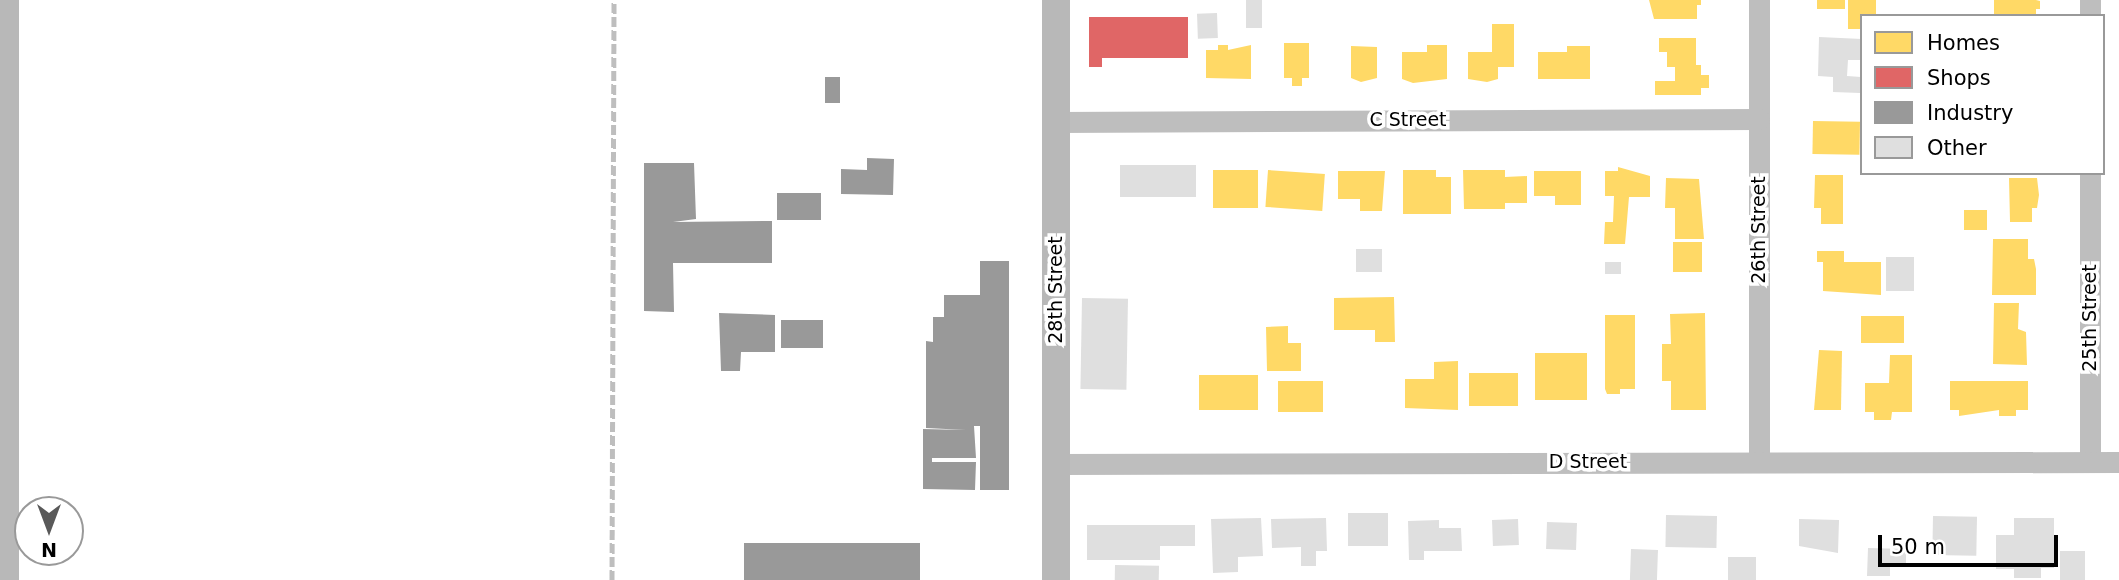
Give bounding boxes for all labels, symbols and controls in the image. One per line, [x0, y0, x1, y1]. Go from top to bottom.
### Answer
legend [1860, 14, 2105, 175]
text: Homes [1927, 31, 2000, 55]
text: Shops [1927, 66, 1991, 90]
text: Industry [1927, 101, 2013, 125]
street label: C Street [1369, 109, 1447, 131]
text: Other [1927, 136, 1987, 160]
street label: 26th Street [1748, 176, 1770, 284]
street label: 28th Street [1045, 236, 1067, 344]
street label: 25th Street [2079, 264, 2101, 372]
street label: D Street [1549, 451, 1627, 473]
north arrow [14, 496, 84, 566]
scale bar [1881, 520, 2061, 564]
text: 50 m [1891, 535, 1945, 559]
text: N [41, 539, 57, 561]

